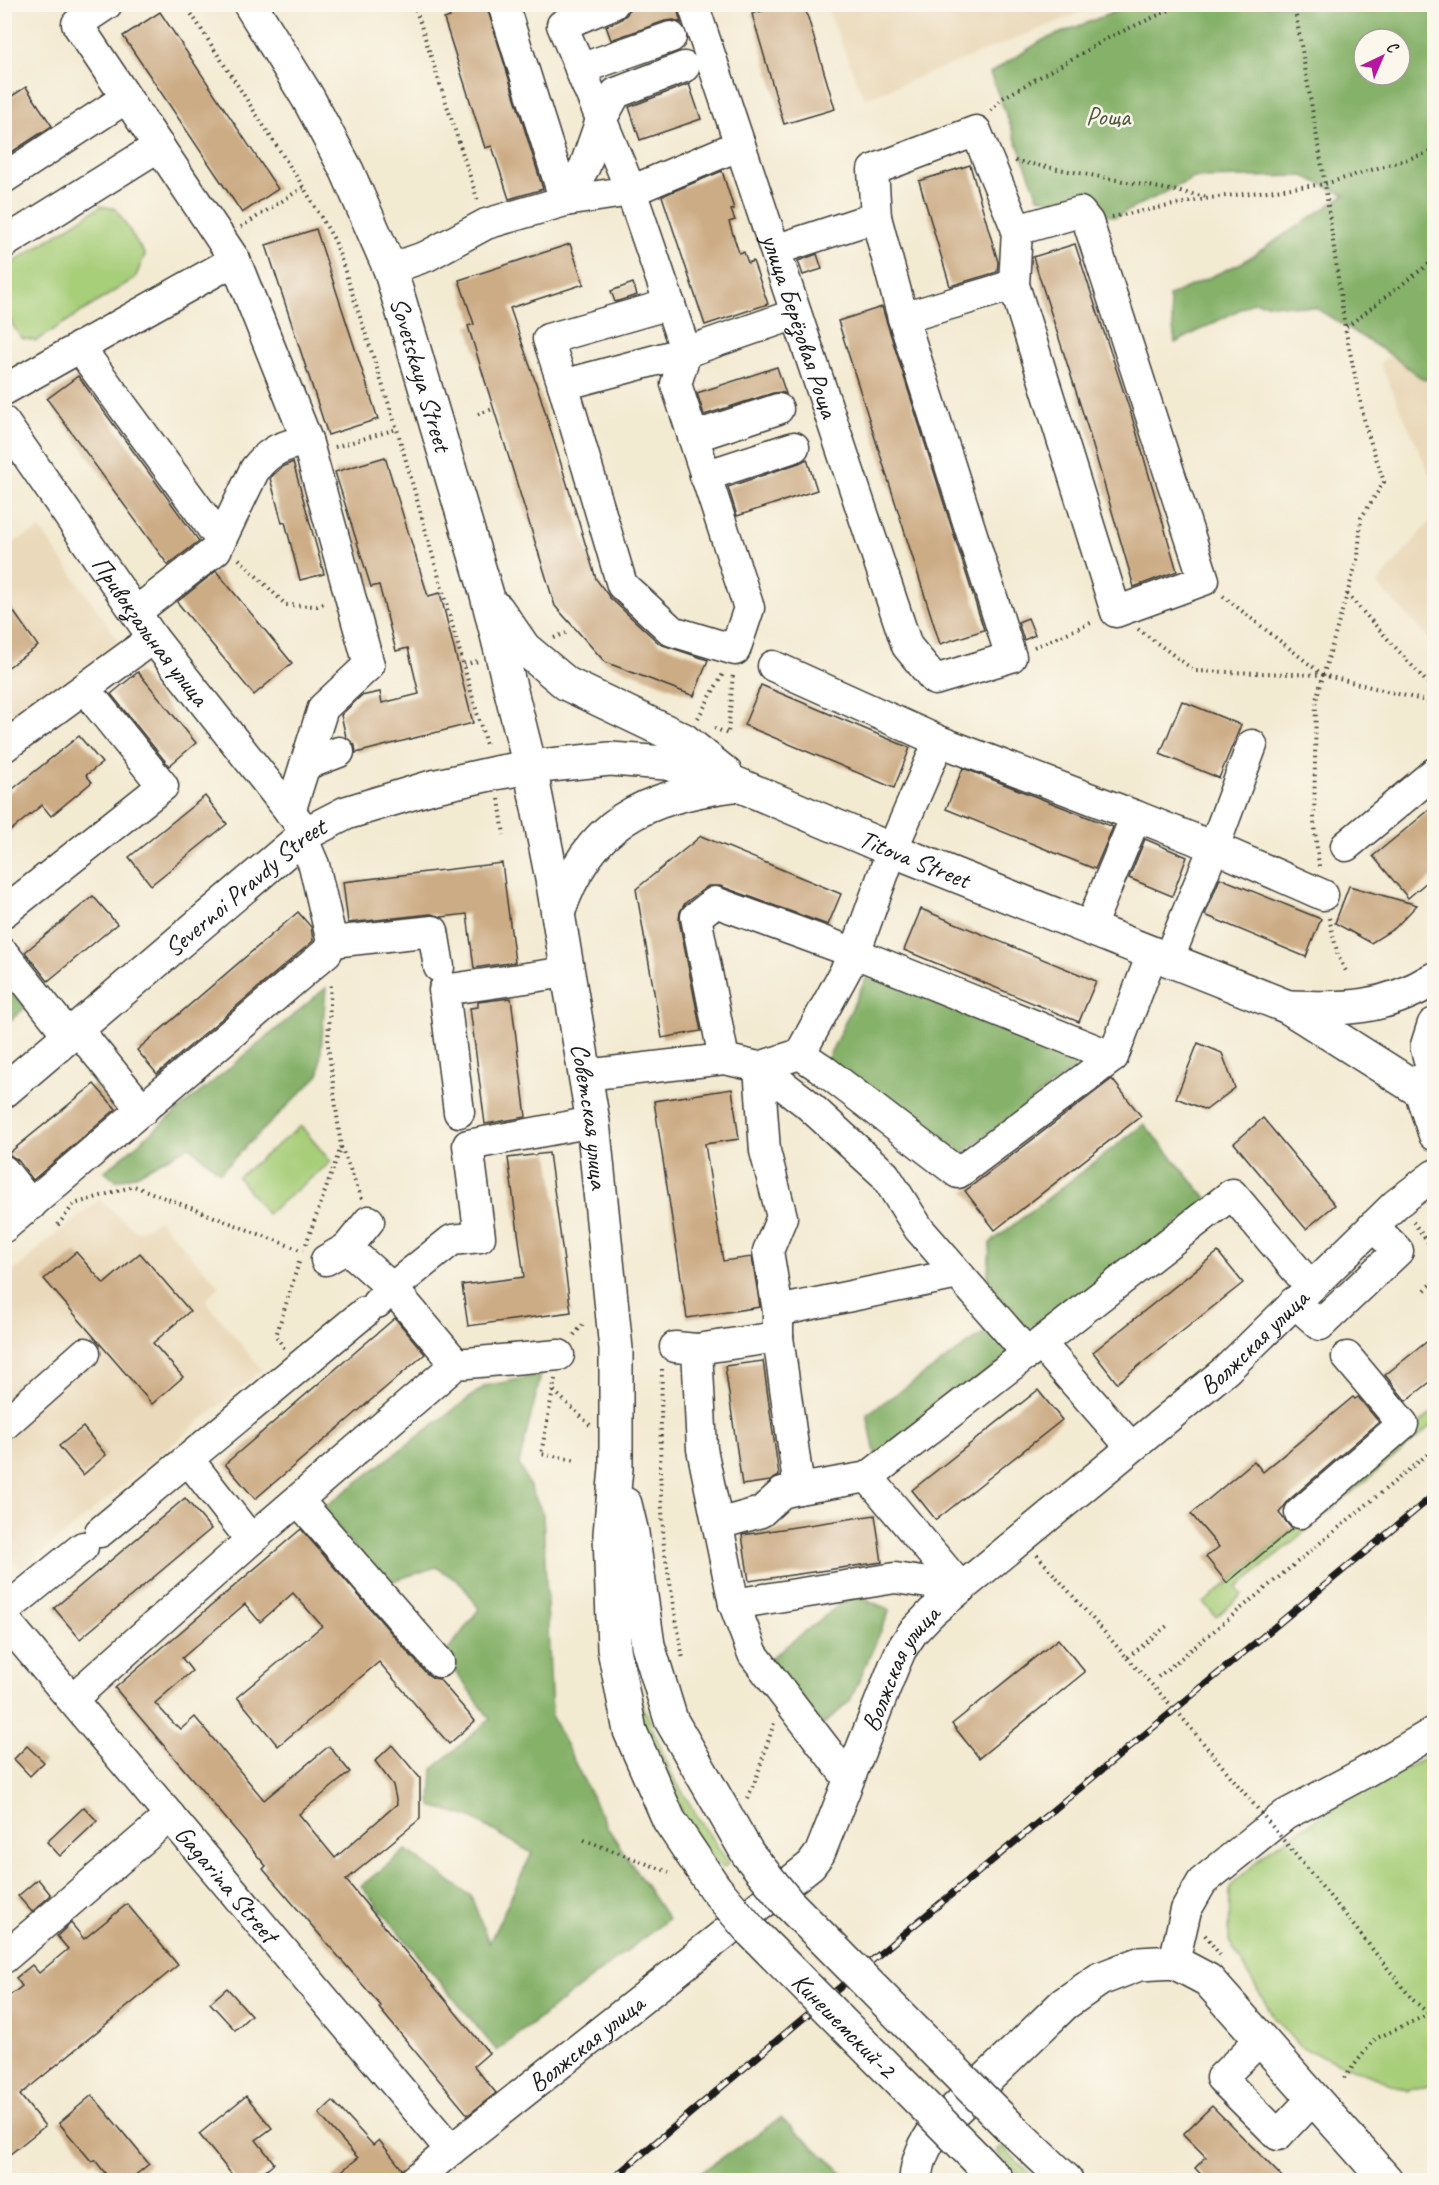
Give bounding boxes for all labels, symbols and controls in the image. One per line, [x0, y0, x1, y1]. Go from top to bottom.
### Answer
north arrow [1352, 27, 1412, 87]
text: С [1382, 37, 1403, 58]
park label: Роща [1086, 100, 1132, 133]
street label: улица Берёзовая Роща [753, 228, 846, 423]
street label: Sovetskaya Street [382, 293, 460, 458]
street label: Привокзальная улица [84, 549, 217, 714]
street label: Severnoi Pravdy Street [158, 809, 333, 964]
street label: Titova Street [854, 822, 977, 897]
street label: Советская улица [563, 1041, 616, 1192]
street label: Волжская улица [1193, 1281, 1317, 1402]
street label: Волжская улица [854, 1597, 948, 1736]
street label: Gagarina Street [167, 1818, 288, 1952]
street label: Кинешемский-2 [785, 1966, 905, 2087]
street label: Волжская улица [522, 1986, 653, 2100]

